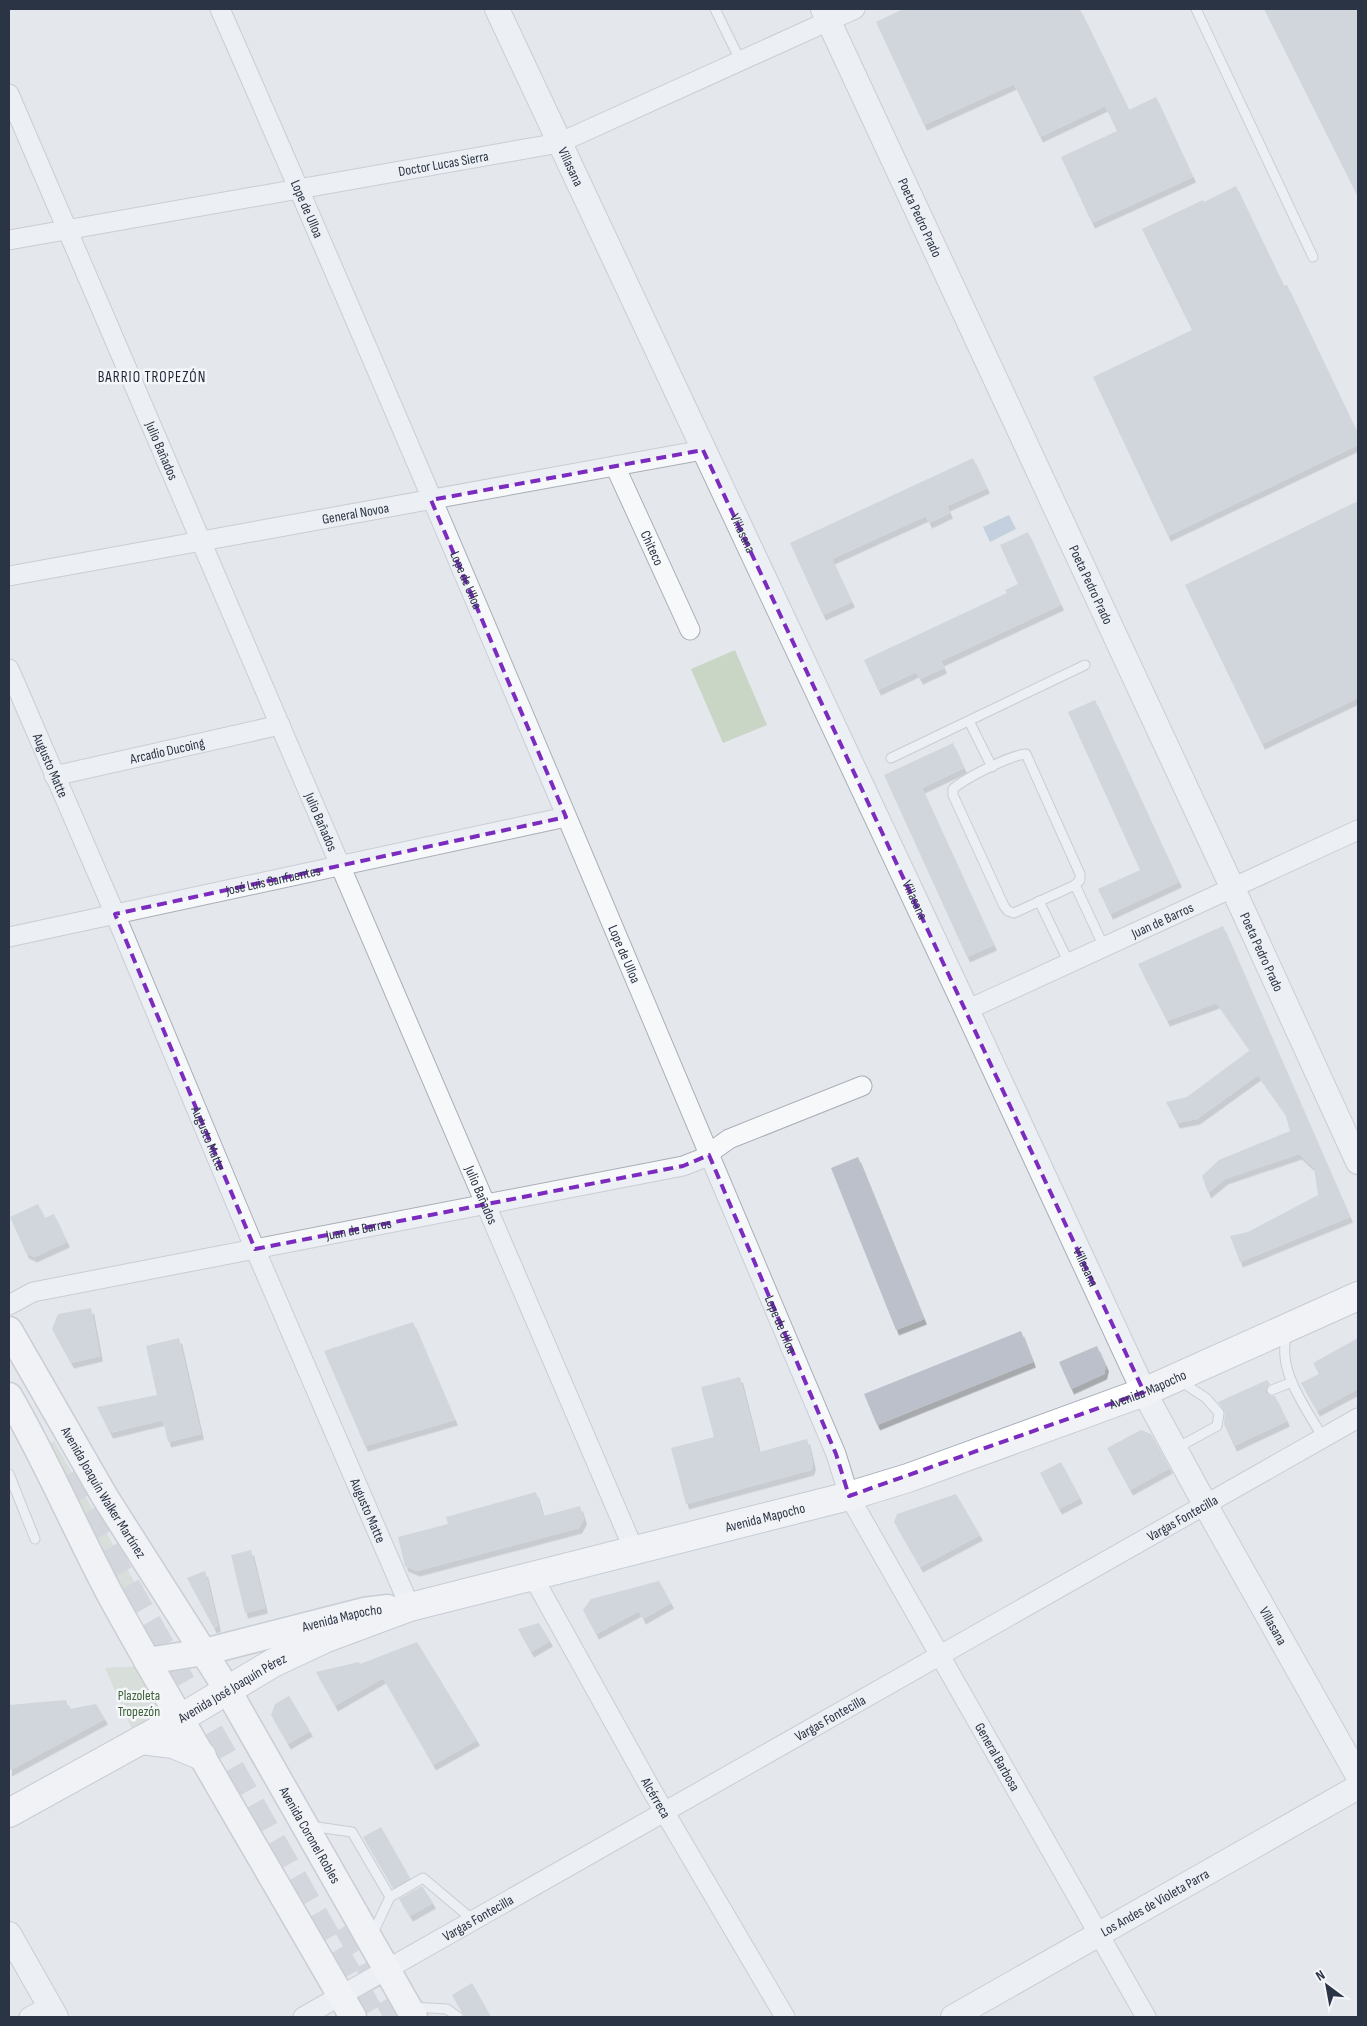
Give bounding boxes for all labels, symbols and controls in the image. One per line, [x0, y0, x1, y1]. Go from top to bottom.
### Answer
street label: Villasana [554, 144, 587, 189]
street label: Doctor Lucas Sierra [397, 148, 490, 180]
street label: Poeta Pedro Prado [894, 175, 945, 260]
street label: Lope de Ulloa [287, 177, 327, 241]
district label: BARRIO TROPEZÓN [98, 368, 206, 387]
street label: Julio Bañados [141, 418, 182, 483]
street label: General Novoa [321, 499, 390, 528]
street label: Villasana [726, 511, 759, 556]
street label: Chiteco [637, 528, 667, 568]
street label: Poeta Pedro Prado [1065, 543, 1117, 627]
street label: Lope de Ulloa [446, 549, 486, 612]
street label: Augusto Matte [28, 730, 72, 800]
street label: Arcadio Ducoing [128, 734, 206, 768]
street label: Julio Bañados [301, 789, 341, 854]
street label: José Luis Sanfuentes [223, 862, 322, 899]
street label: Villasana [898, 878, 931, 922]
street label: Juan de Barros [1128, 899, 1196, 943]
street label: Poeta Pedro Prado [1236, 910, 1287, 994]
street label: Lope de Ulloa [604, 923, 644, 986]
street label: Augusto Matte [187, 1103, 229, 1173]
street label: Julio Bañados [461, 1162, 501, 1227]
street label: Juan de Barros [324, 1215, 393, 1244]
street label: Villasana [1069, 1245, 1102, 1289]
street label: Lope de Ulloa [761, 1293, 800, 1356]
street label: Avenida Mapocho [1106, 1366, 1189, 1413]
street label: Avenida Joaquín Walker Martínez [57, 1423, 150, 1562]
street label: Augusto Matte [346, 1475, 389, 1545]
street label: Vargas Fontecilla [1144, 1491, 1221, 1545]
street label: Avenida Mapocho [723, 1499, 807, 1536]
street label: Avenida Mapocho [299, 1601, 383, 1636]
street label: Villasana [1255, 1604, 1290, 1648]
street label: Avenida José Joaquín Pérez [174, 1650, 289, 1727]
park label: Plazoleta Tropezón [118, 1687, 160, 1720]
street label: Vargas Fontecilla [792, 1691, 869, 1745]
street label: General Barbosa [971, 1720, 1023, 1794]
street label: Alcérreca [637, 1774, 674, 1821]
street label: Avenida Coronel Robles [275, 1783, 344, 1887]
street label: Los Andes de Violeta Parra [1098, 1865, 1212, 1940]
street label: Vargas Fontecilla [440, 1891, 516, 1945]
north arrow [1302, 1961, 1352, 2011]
text: N [1313, 1966, 1328, 1985]

